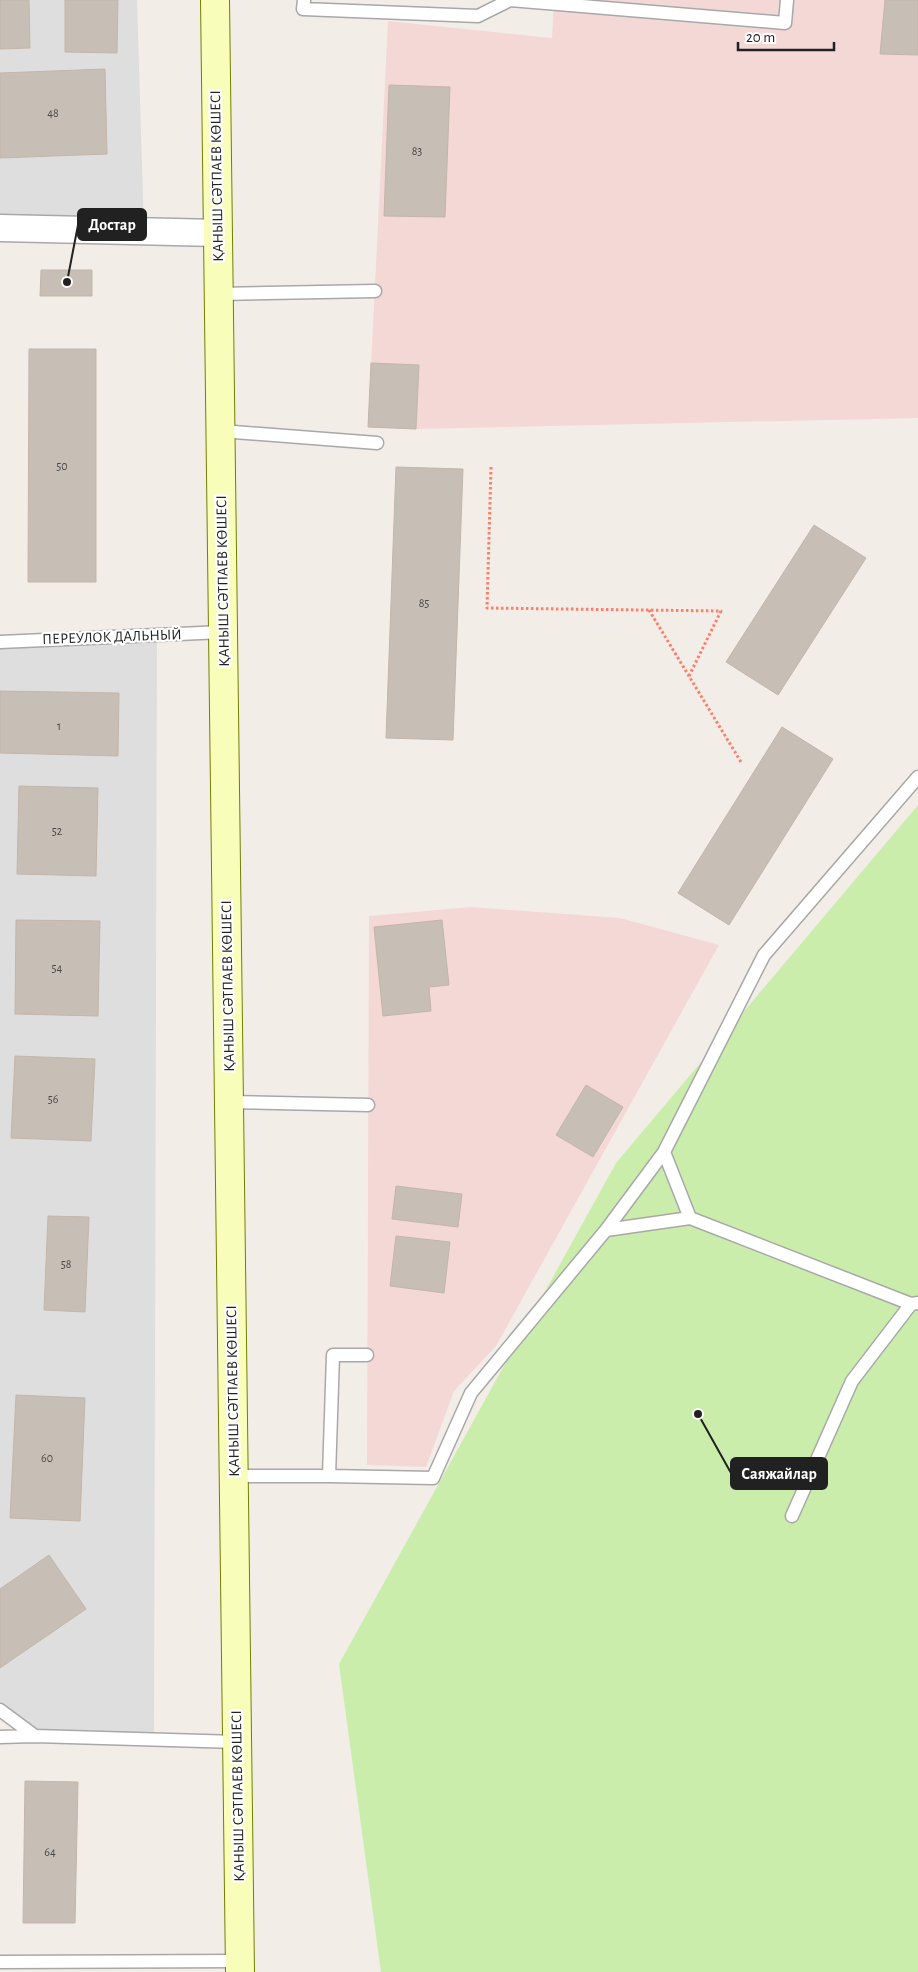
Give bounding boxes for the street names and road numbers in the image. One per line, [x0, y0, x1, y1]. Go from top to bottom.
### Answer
street label: ҚАНЫШ СӘТПАЕВ КӨШЕСІ [208, 90, 226, 262]
street label: ҚАНЫШ СӘТПАЕВ КӨШЕСІ [214, 495, 232, 667]
street label: ПЕРЕУЛОК ДАЛЬНЫЙ [42, 627, 182, 647]
street label: ҚАНЫШ СӘТПАЕВ КӨШЕСІ [219, 900, 237, 1072]
street label: ҚАНЫШ СӘТПАЕВ КӨШЕСІ [224, 1305, 242, 1477]
street label: ҚАНЫШ СӘТПАЕВ КӨШЕСІ [229, 1710, 247, 1882]

